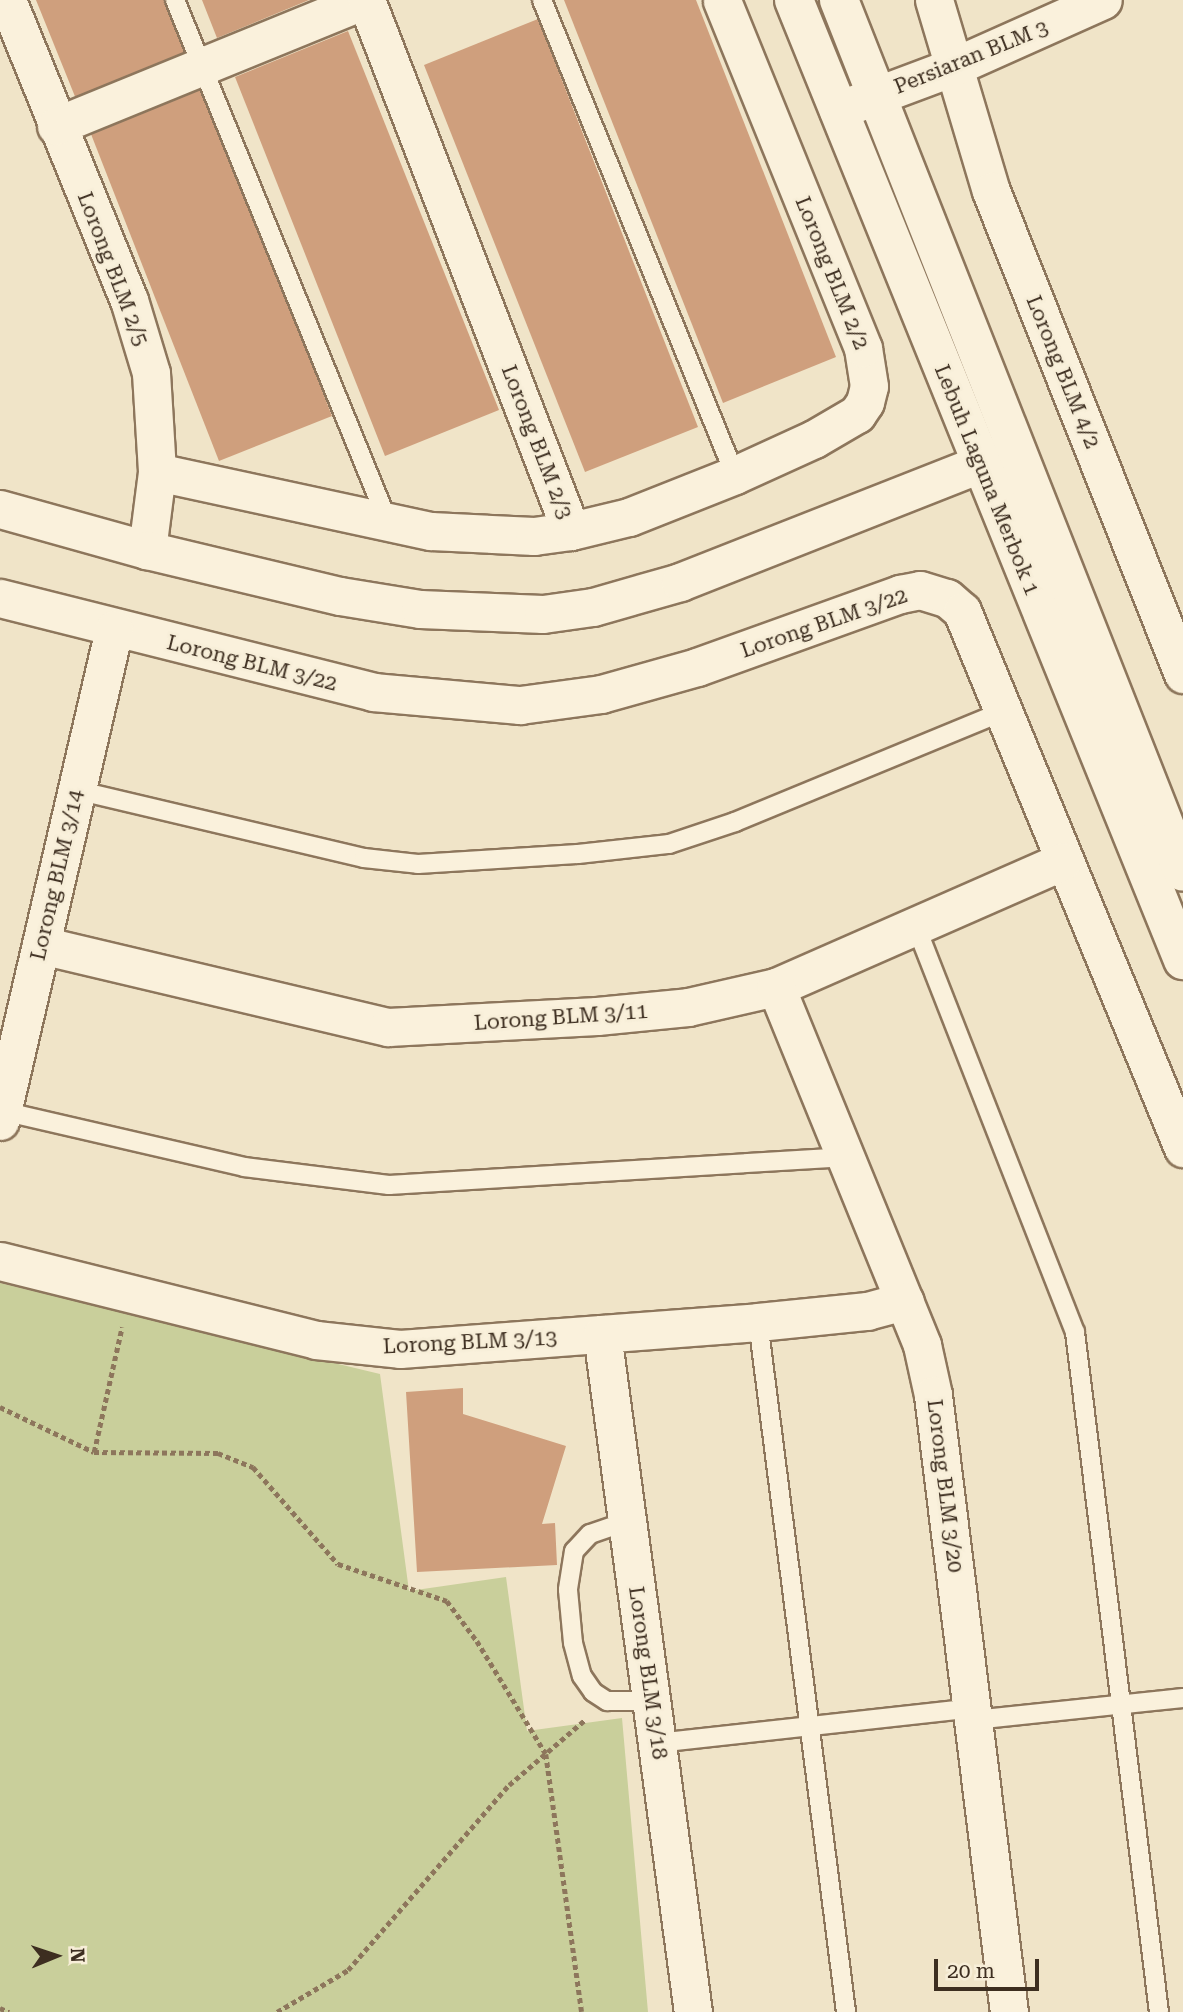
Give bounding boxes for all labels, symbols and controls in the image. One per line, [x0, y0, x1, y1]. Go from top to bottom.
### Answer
street label: Persiaran BLM 3 [890, 15, 1052, 99]
street label: Lorong BLM 2/5 [72, 188, 154, 350]
street label: Lorong BLM 2/2 [790, 193, 874, 353]
street label: Lorong BLM 4/2 [1021, 292, 1105, 452]
street label: Lorong BLM 2/3 [496, 361, 578, 523]
street label: Lebuh Laguna Merbok 1 [929, 361, 1045, 599]
street label: Lorong BLM 3/22 [737, 583, 911, 663]
street label: Lorong BLM 3/22 [164, 630, 340, 696]
street label: Lorong BLM 3/14 [25, 787, 89, 963]
street label: Lorong BLM 3/11 [473, 998, 649, 1036]
street label: Lorong BLM 3/13 [382, 1325, 558, 1359]
street label: Lorong BLM 3/20 [922, 1398, 968, 1574]
street label: Lorong BLM 3/18 [623, 1585, 673, 1761]
north arrow [21, 1921, 91, 1991]
scale bar [938, 1946, 1043, 1990]
text: N [66, 1948, 89, 1963]
text: 20 m [947, 1959, 995, 1983]

